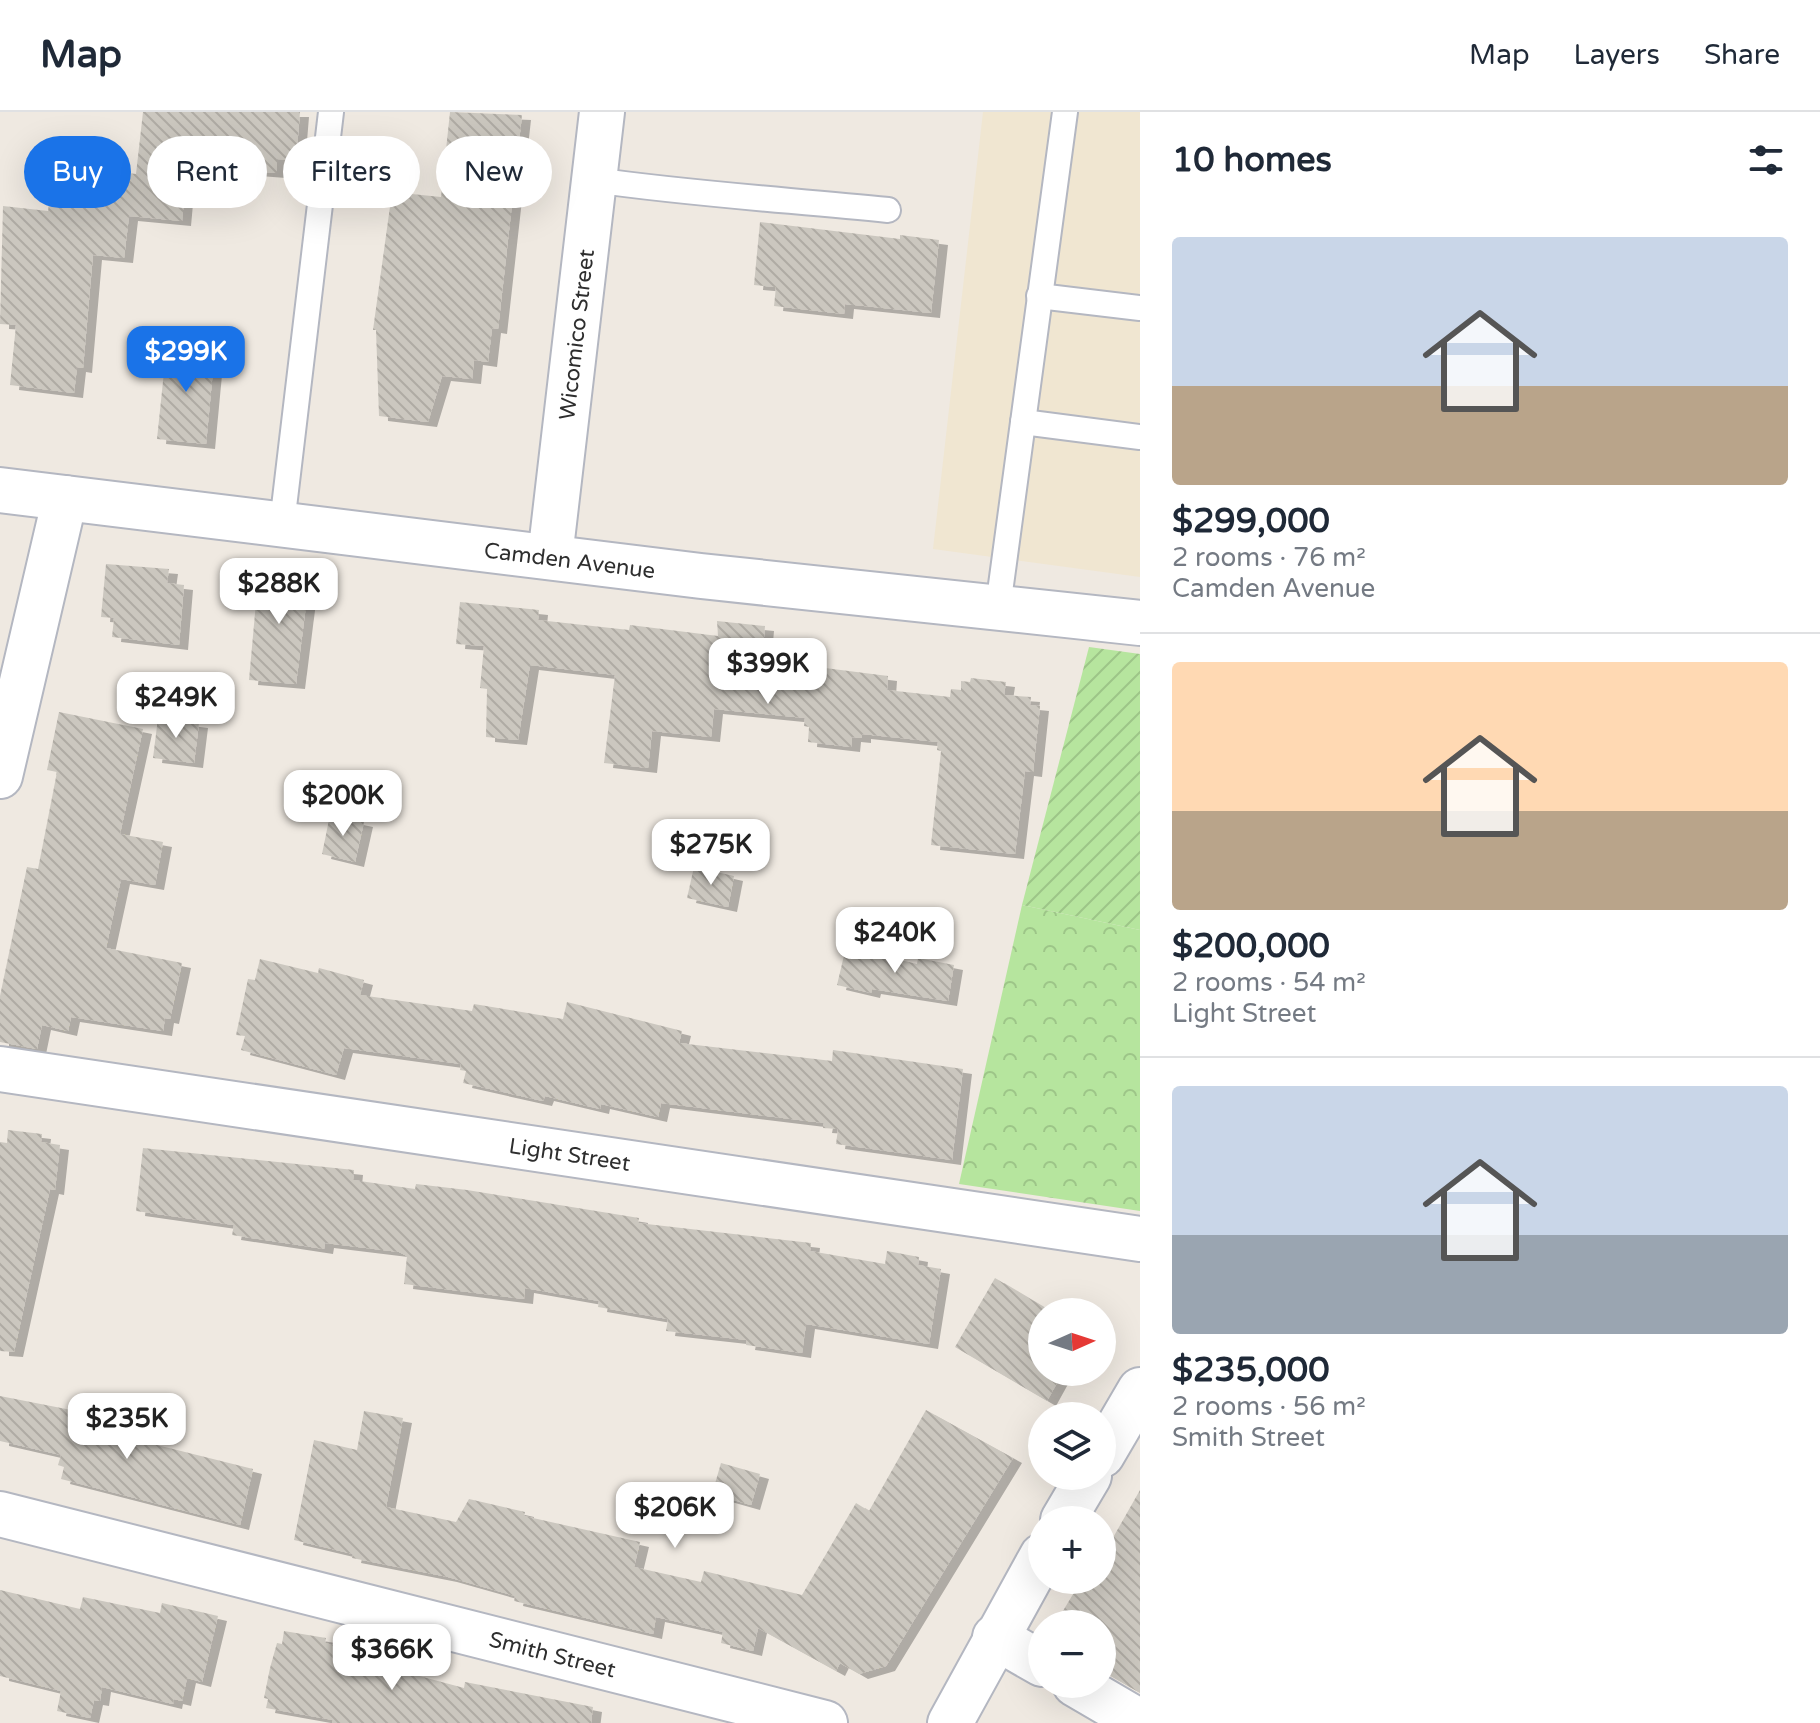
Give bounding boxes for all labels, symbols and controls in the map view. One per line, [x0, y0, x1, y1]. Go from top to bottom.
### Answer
text: Map [40, 32, 122, 78]
text: Map [1469, 38, 1530, 72]
text: Layers [1574, 38, 1660, 72]
text: Share [1704, 38, 1780, 72]
chip: Buy [24, 136, 131, 208]
chip: Rent [147, 136, 267, 208]
chip: Filters [283, 136, 420, 208]
chip: New [436, 136, 552, 208]
icon: filters [1744, 138, 1788, 182]
text: 10 homes [1172, 140, 1332, 181]
street label: Wicomico Street [554, 248, 600, 422]
icon: home [1408, 289, 1552, 433]
pin: $299K [130, 326, 242, 394]
text: $299K [145, 336, 227, 367]
text: $299,000 [1172, 501, 1330, 542]
street label: Camden Avenue [483, 538, 657, 584]
text: 2 rooms · 76 m² [1172, 542, 1366, 573]
pin: $288K [223, 558, 335, 626]
text: $288K [238, 568, 320, 599]
text: Camden Avenue [1172, 573, 1375, 604]
pin: $399K [712, 638, 824, 706]
text: $399K [727, 648, 809, 679]
pin: $249K [120, 672, 232, 740]
text: $249K [135, 682, 217, 713]
icon: home [1408, 714, 1552, 858]
pin: $200K [287, 770, 399, 838]
text: $200K [302, 780, 384, 811]
pin: $275K [655, 819, 767, 887]
text: $275K [670, 829, 752, 860]
pin: $240K [839, 907, 951, 975]
text: $240K [854, 917, 936, 948]
text: $200,000 [1172, 926, 1330, 967]
text: 2 rooms · 54 m² [1172, 967, 1366, 998]
text: Light Street [1172, 998, 1316, 1029]
street label: Light Street [507, 1133, 632, 1177]
icon: home [1408, 1138, 1552, 1282]
north arrow [1028, 1298, 1116, 1386]
map controls [1028, 1298, 1116, 1698]
text: $235,000 [1172, 1350, 1330, 1391]
text: 2 rooms · 56 m² [1172, 1391, 1366, 1422]
pin: $235K [71, 1393, 183, 1461]
button: layers [1028, 1402, 1116, 1490]
text: $235K [86, 1403, 168, 1434]
text: Smith Street [1172, 1422, 1325, 1453]
pin: $206K [619, 1482, 731, 1550]
text: $206K [634, 1492, 716, 1523]
button: + [1028, 1506, 1116, 1594]
button: − [1028, 1610, 1116, 1698]
pin: $366K [336, 1624, 448, 1692]
street label: Smith Street [486, 1626, 618, 1683]
text: $366K [351, 1634, 433, 1665]

